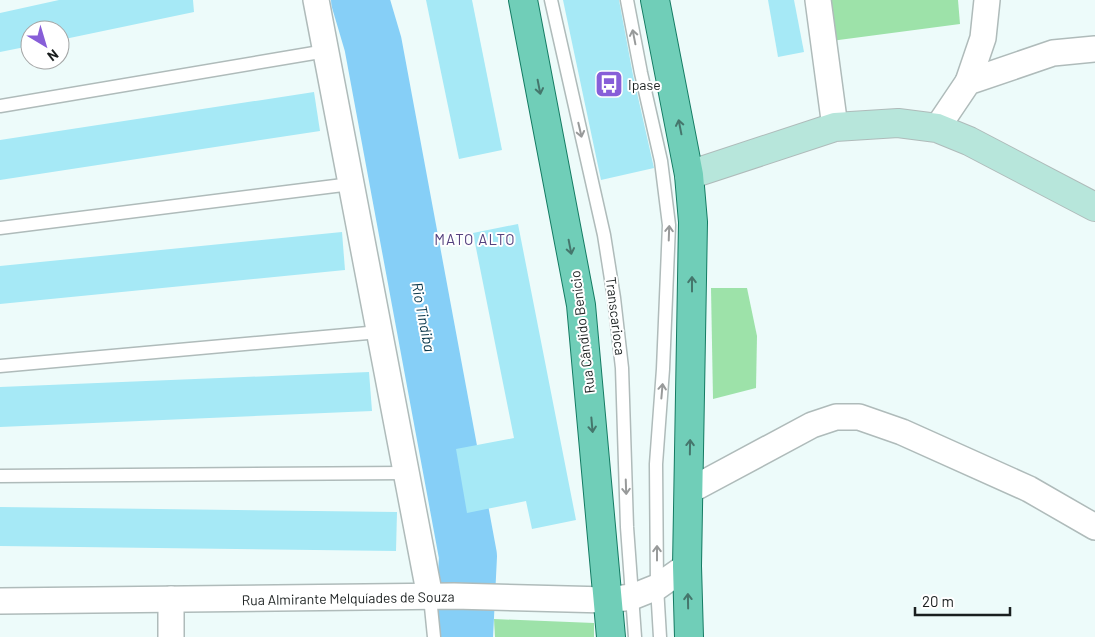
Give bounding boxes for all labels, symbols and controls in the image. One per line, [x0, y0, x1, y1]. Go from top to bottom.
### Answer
north arrow [20, 20, 70, 70]
one-way arrow [628, 29, 638, 45]
text: N [44, 46, 62, 65]
bus stop icon: Ipase [594, 69, 624, 99]
place label: Ipase [628, 76, 661, 93]
one-way arrow [535, 79, 545, 95]
one-way arrow [675, 120, 684, 136]
one-way arrow [575, 121, 585, 137]
one-way arrow [664, 225, 673, 241]
district label: MATO ALTO [434, 230, 516, 248]
one-way arrow [566, 238, 575, 254]
street label: Rua Cândido Benício [566, 270, 598, 394]
street label: Transcarioca [603, 276, 629, 356]
one-way arrow [687, 277, 697, 293]
water label: Rio Tindiba [408, 281, 440, 353]
one-way arrow [657, 383, 666, 399]
one-way arrow [587, 417, 597, 433]
one-way arrow [685, 439, 695, 456]
one-way arrow [621, 478, 631, 495]
one-way arrow [652, 546, 661, 562]
scale bar [915, 584, 1010, 616]
street label: Rua Almirante Melquíades de Souza [241, 588, 455, 608]
text: 20 m [922, 592, 954, 610]
one-way arrow [683, 594, 693, 610]

